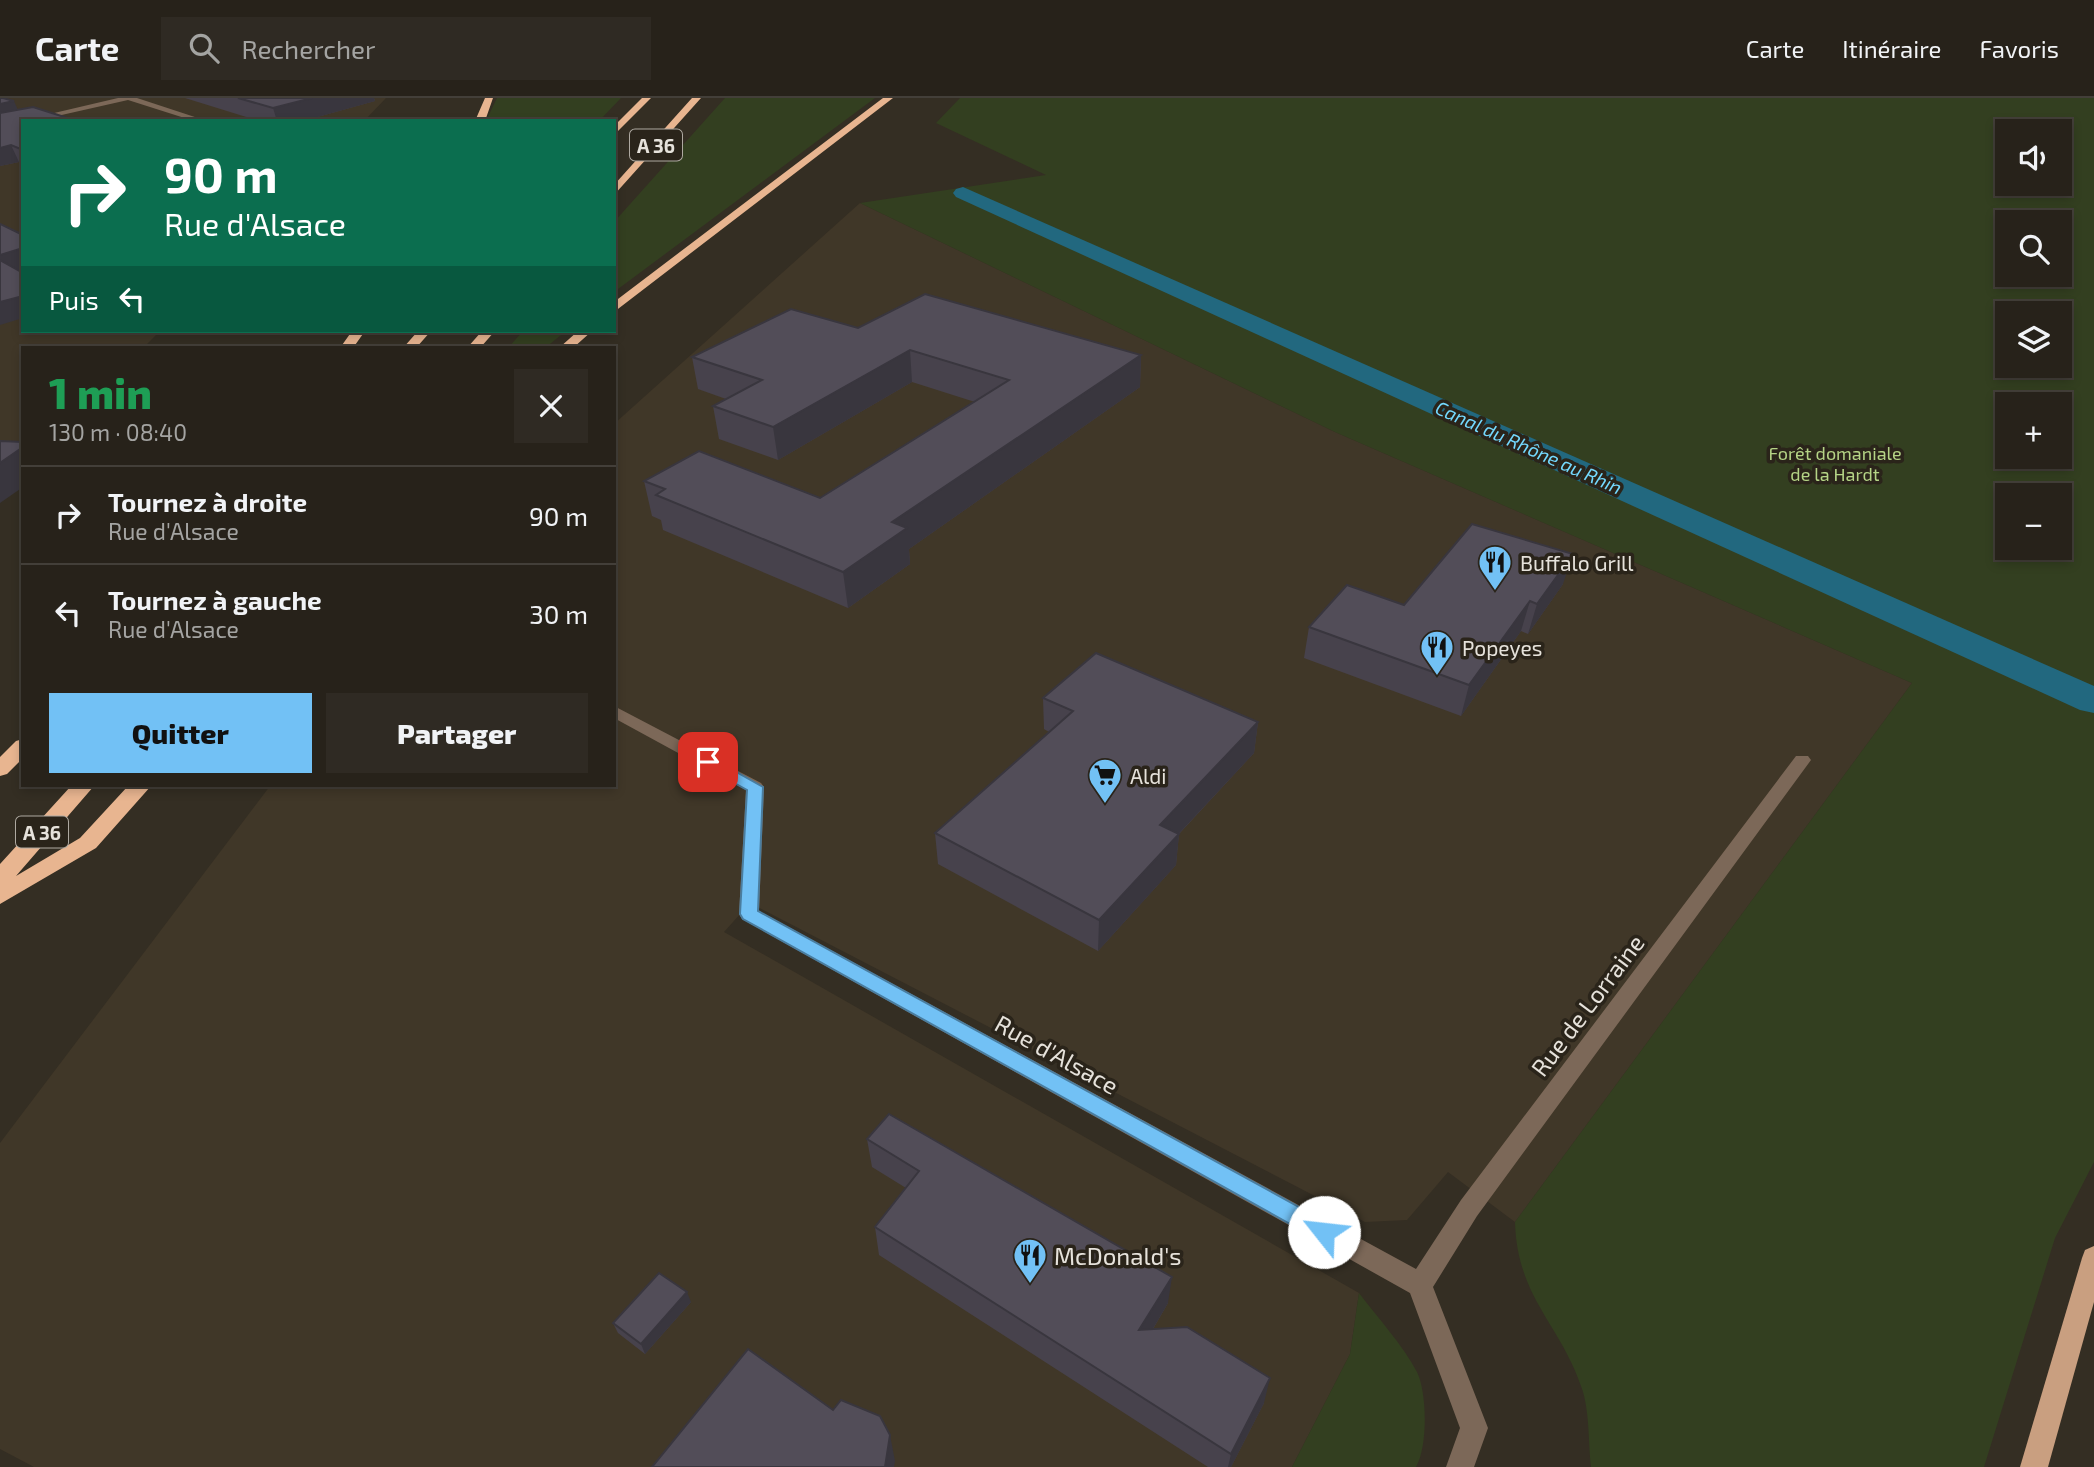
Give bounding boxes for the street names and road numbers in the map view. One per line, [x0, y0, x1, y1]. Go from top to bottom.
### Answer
road number: A 36 [630, 130, 682, 160]
road number: A 36 [16, 817, 68, 848]
street label: Rue de Lorraine [1524, 928, 1650, 1082]
street label: Rue d'Alsace [990, 1008, 1124, 1100]

